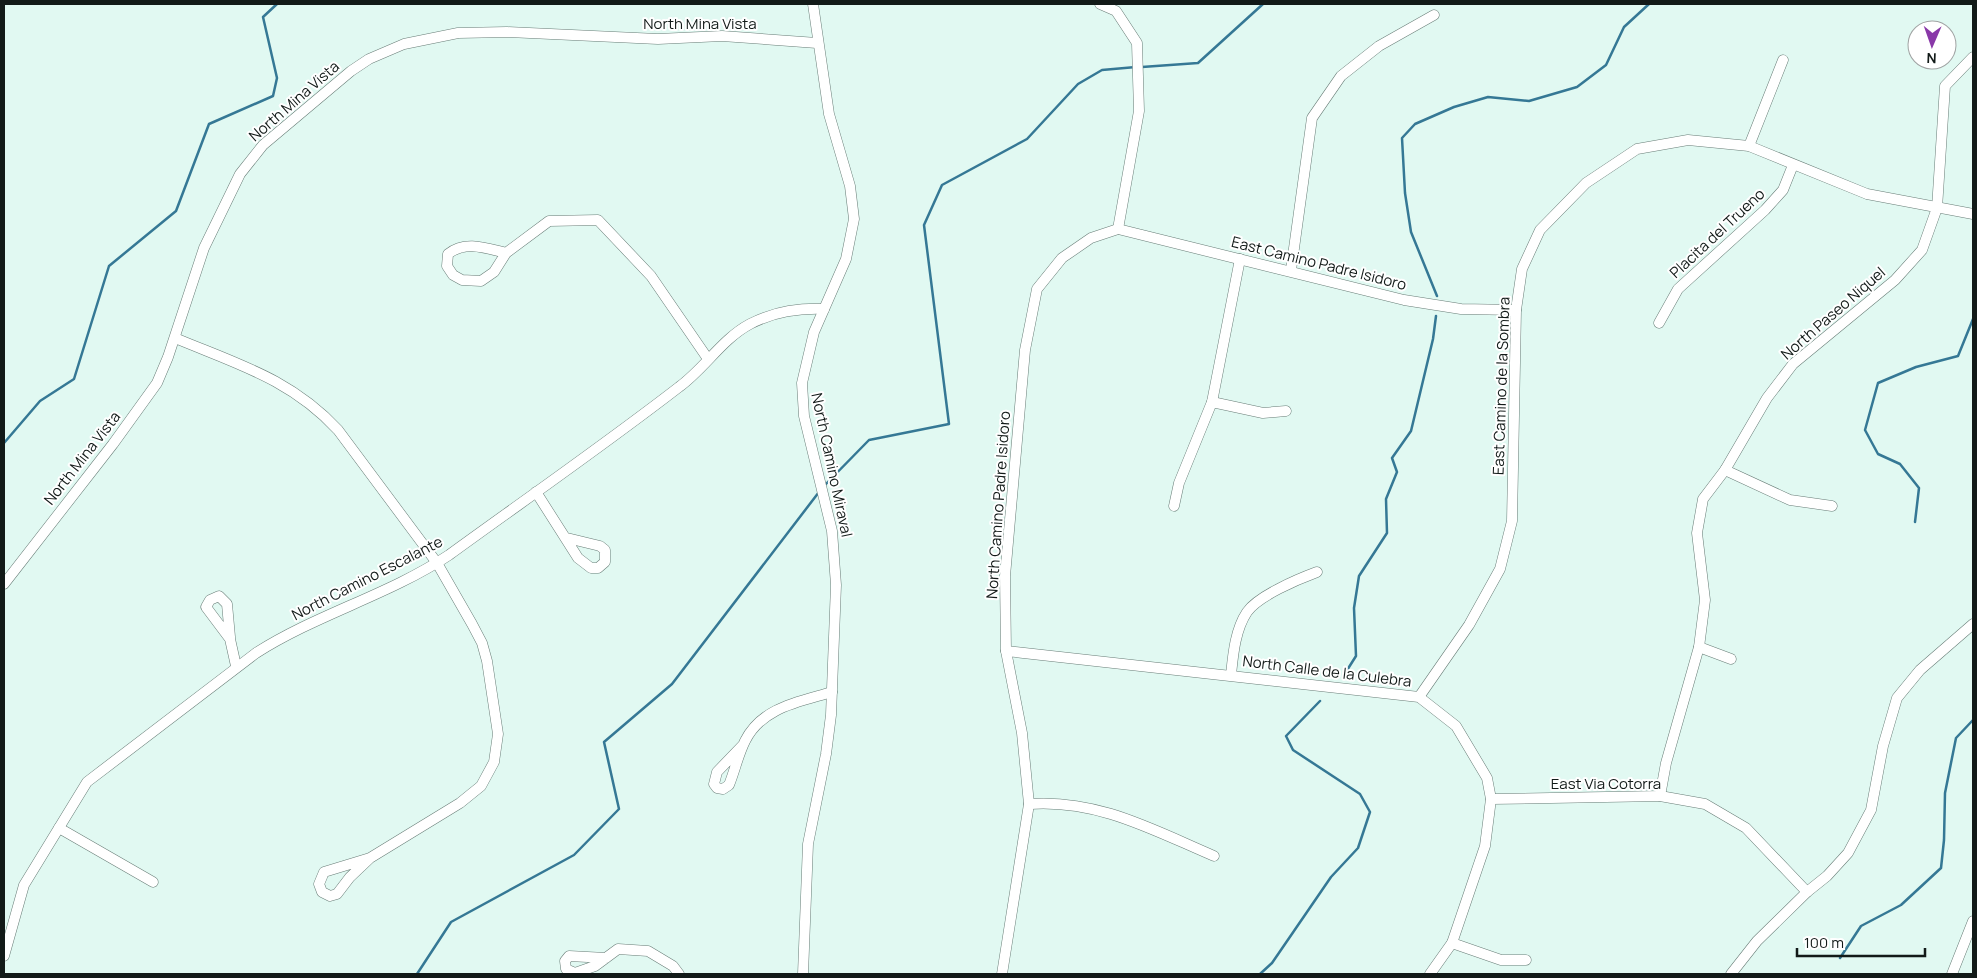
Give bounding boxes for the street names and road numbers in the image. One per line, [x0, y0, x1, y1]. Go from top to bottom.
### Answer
street label: North Mina Vista [643, 13, 757, 34]
street label: North Mina Vista [244, 56, 344, 146]
street label: Placita del Trueno [1665, 183, 1769, 283]
street label: East Camino Padre Isidoro [1229, 231, 1409, 295]
street label: North Paseo Niquel [1776, 262, 1890, 364]
street label: East Camino de la Sombra [1487, 296, 1515, 476]
street label: North Camino Miraval [806, 391, 858, 539]
street label: North Mina Vista [39, 407, 125, 509]
street label: North Camino Padre Isidoro [981, 410, 1015, 600]
street label: North Camino Escalante [288, 531, 446, 625]
street label: North Calle de la Culebra [1241, 650, 1413, 692]
street label: East Via Cotorra [1551, 773, 1661, 794]

